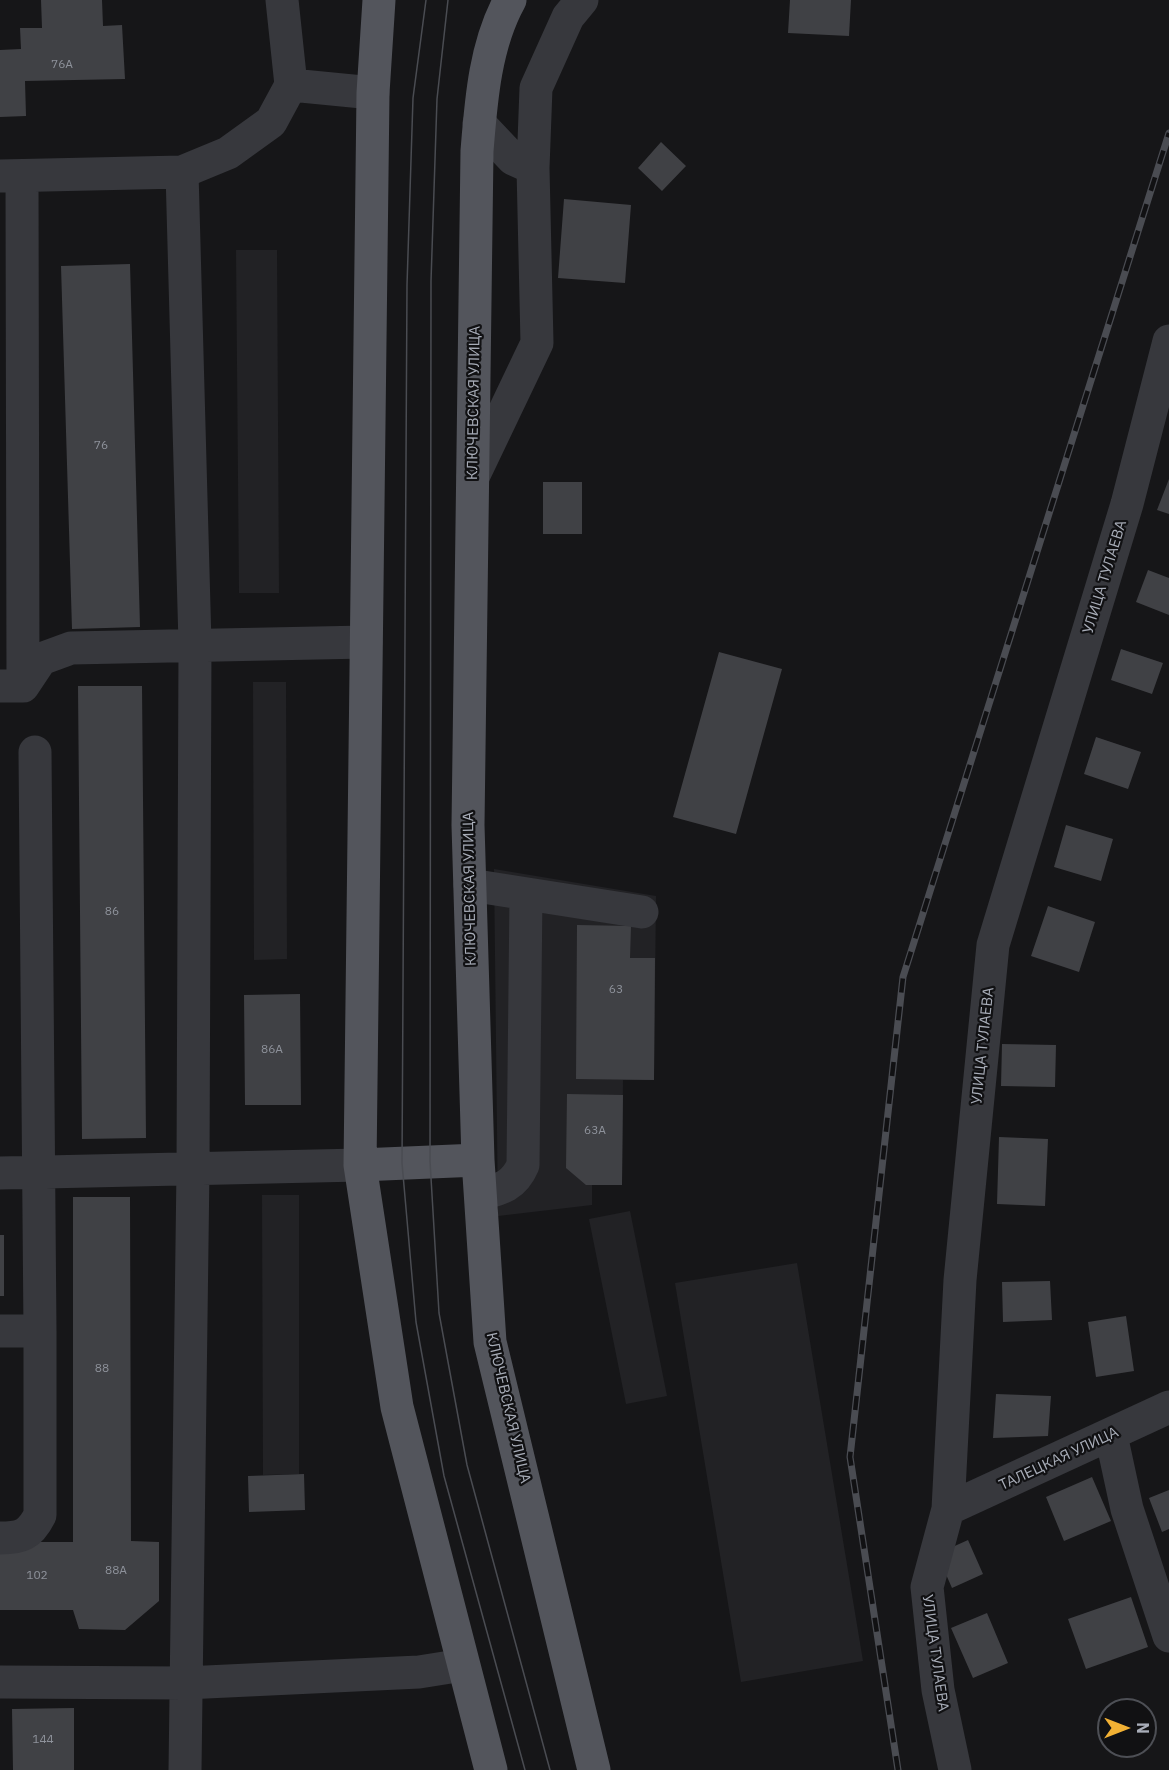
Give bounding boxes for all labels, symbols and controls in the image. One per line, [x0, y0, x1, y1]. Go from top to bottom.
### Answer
house number: 76А [51, 58, 73, 72]
street label: КЛЮЧЕВСКАЯ УЛИЦА [464, 326, 484, 480]
house number: 76 [94, 439, 108, 453]
street label: УЛИЦА ТУЛАЕВА [1079, 518, 1131, 636]
street label: КЛЮЧЕВСКАЯ УЛИЦА [460, 812, 480, 966]
house number: 86 [105, 905, 119, 919]
house number: 63 [609, 983, 623, 997]
street label: УЛИЦА ТУЛАЕВА [968, 986, 998, 1106]
house number: 86А [261, 1043, 283, 1057]
house number: 63А [584, 1124, 606, 1138]
street label: КЛЮЧЕВСКАЯ УЛИЦА [482, 1331, 534, 1485]
house number: 88 [95, 1362, 109, 1376]
street label: ТАЛЕЦКАЯ УЛИЦА [996, 1423, 1122, 1495]
house number: 88А [105, 1564, 127, 1578]
house number: 102 [26, 1569, 48, 1583]
street label: УЛИЦА ТУЛАЕВА [918, 1593, 952, 1713]
north arrow [1097, 1698, 1157, 1758]
text: N [1133, 1722, 1153, 1734]
house number: 144 [32, 1733, 54, 1747]

